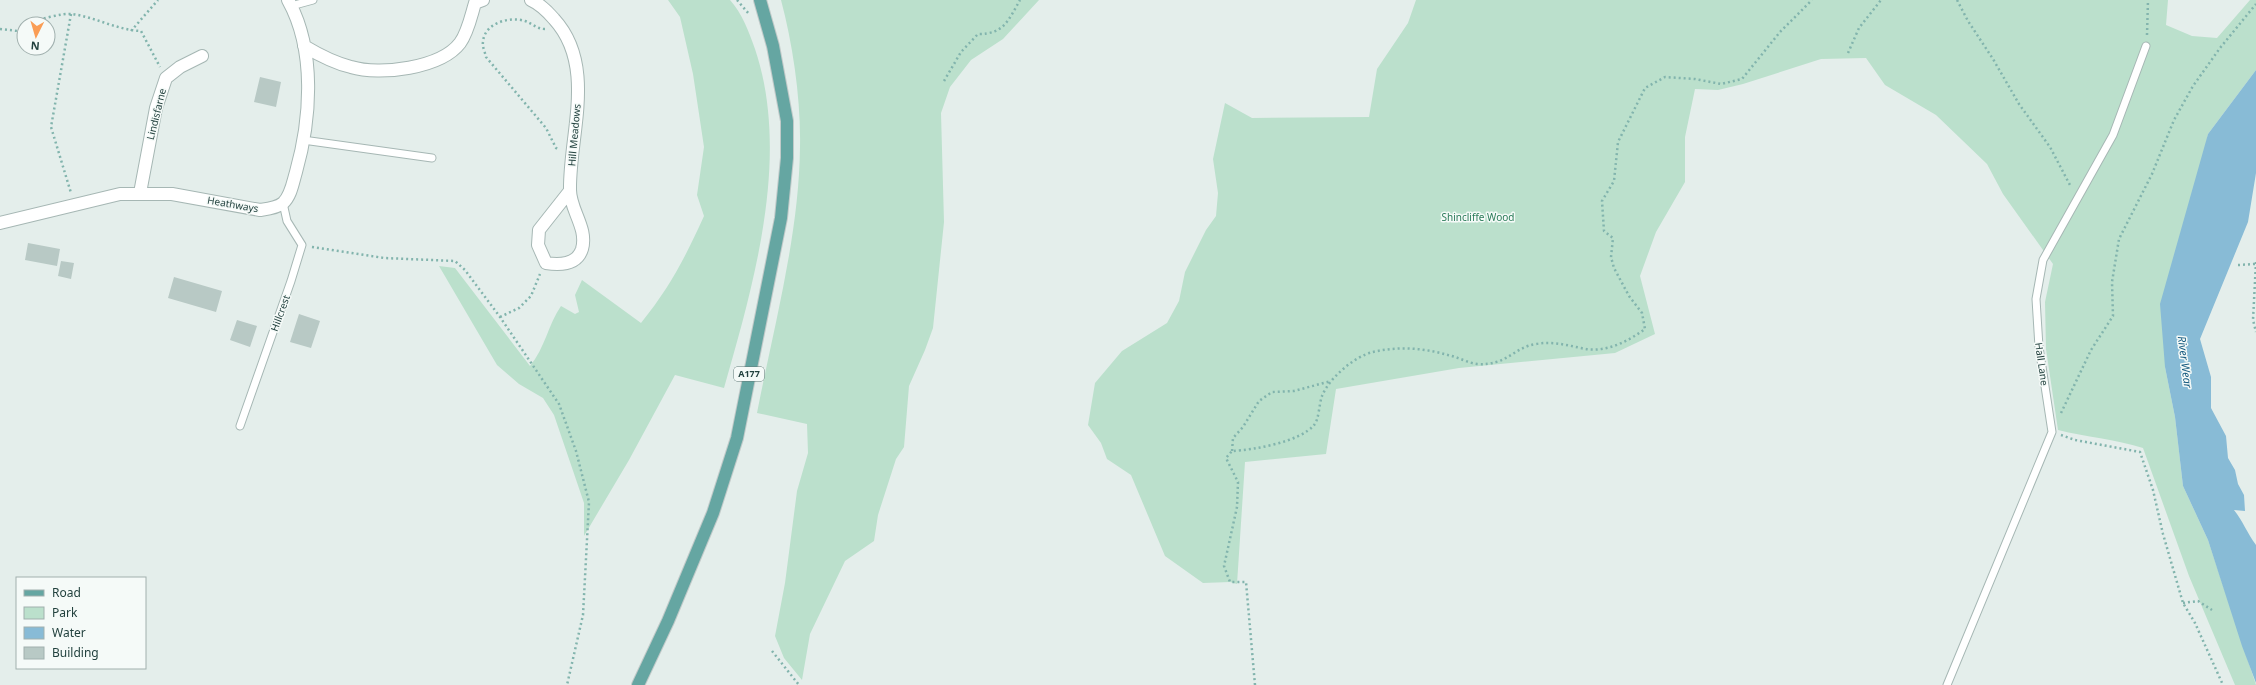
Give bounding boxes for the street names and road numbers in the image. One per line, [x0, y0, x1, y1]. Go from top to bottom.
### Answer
street label: Lindisfarne [143, 86, 169, 141]
street label: Hill Meadows [564, 103, 584, 167]
street label: Heathways [206, 193, 260, 215]
street label: Hillcrest [267, 292, 293, 333]
street label: Hall Lane [2032, 342, 2052, 387]
road number: A177 [734, 367, 764, 381]

